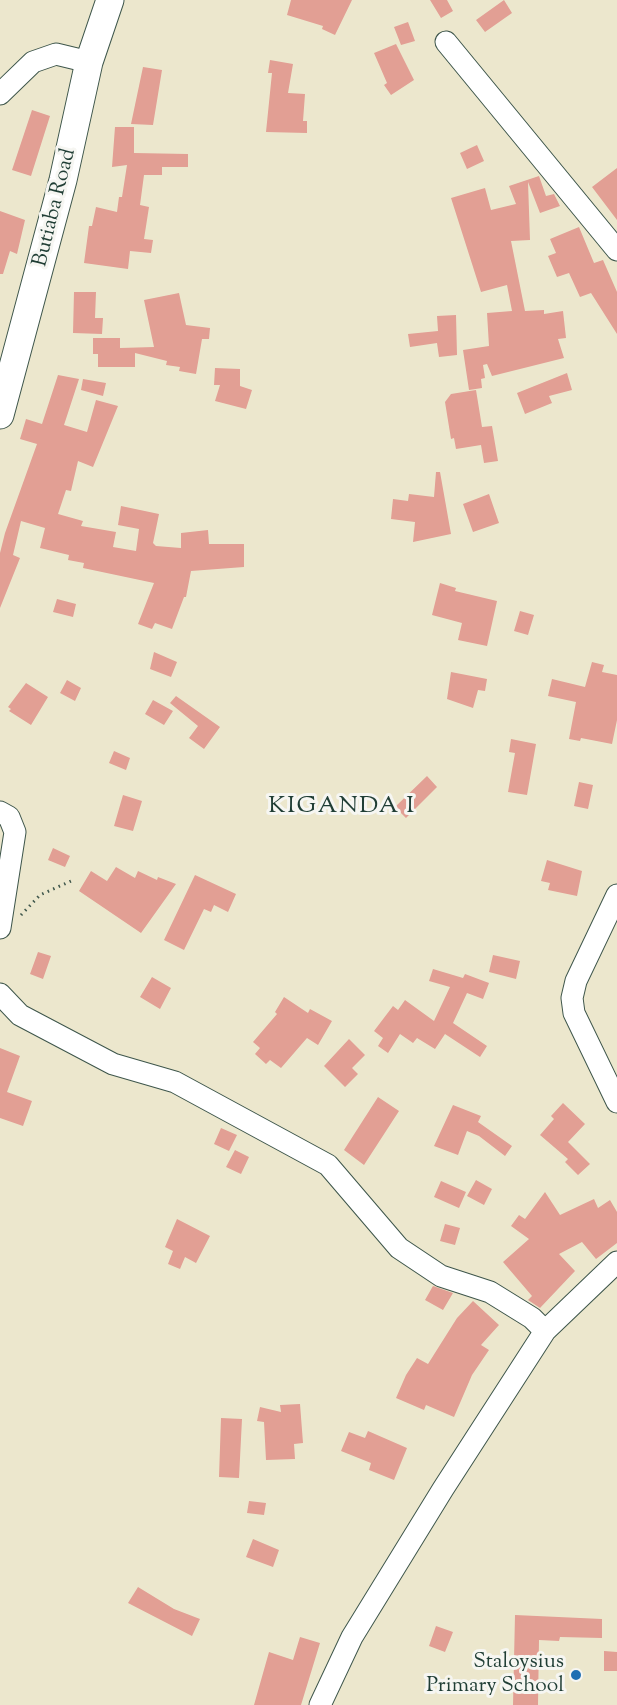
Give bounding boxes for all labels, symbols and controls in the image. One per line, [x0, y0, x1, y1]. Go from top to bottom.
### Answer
street label: Butiaba Road [29, 146, 83, 270]
district label: KIGANDA I [268, 794, 416, 822]
place label: Staloysius Primary School [426, 1650, 564, 1700]
marker: Staloysius Primary School [569, 1668, 583, 1682]

